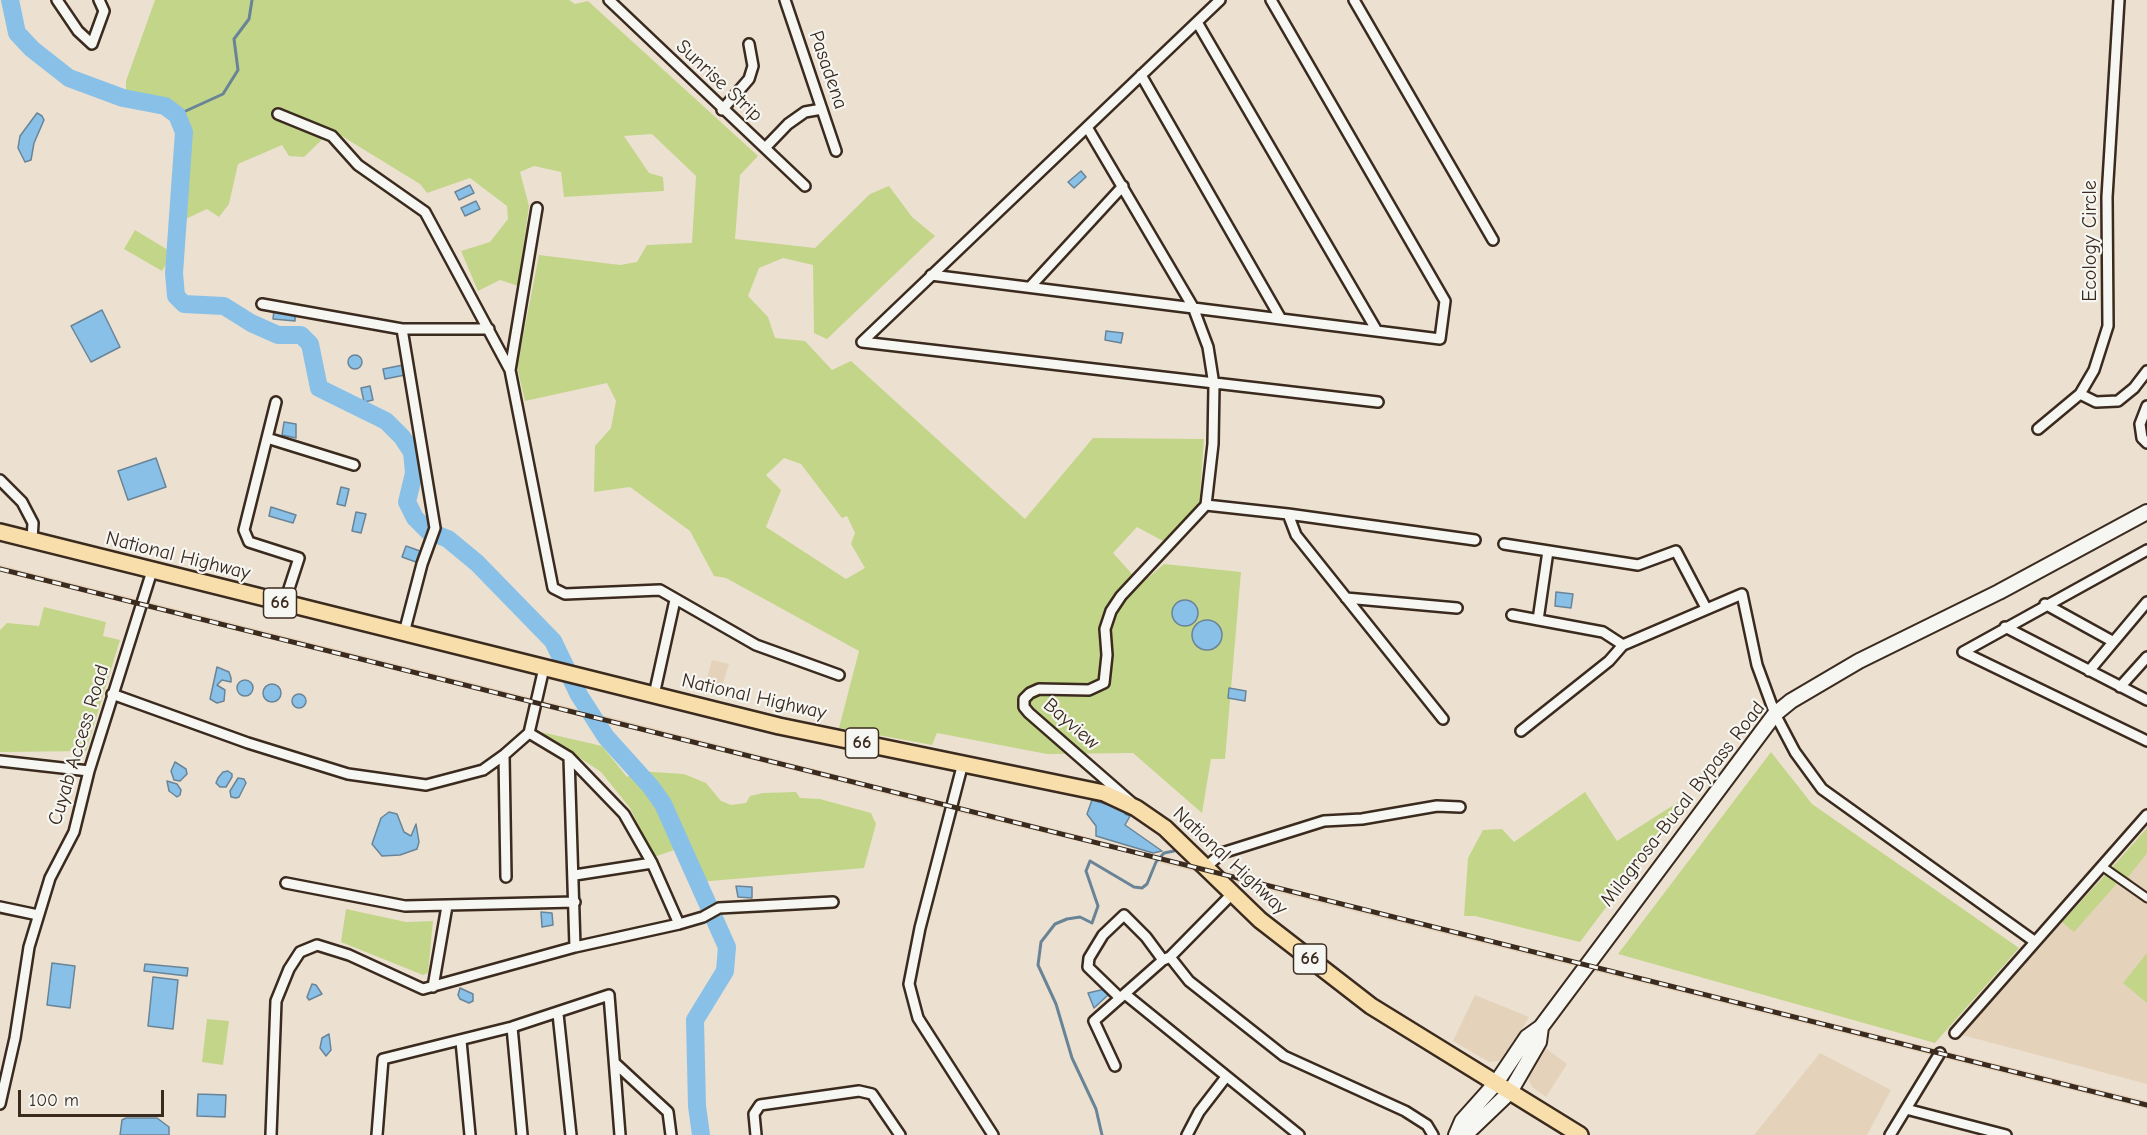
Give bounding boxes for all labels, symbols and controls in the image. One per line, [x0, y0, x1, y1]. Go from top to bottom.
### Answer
street label: Pasadena [803, 28, 853, 112]
street label: Sunrise Strip [671, 35, 767, 127]
street label: Ecology Circle [2078, 180, 2102, 302]
street label: National Highway [103, 526, 253, 586]
road number: 66 [264, 588, 296, 618]
street label: Cuyab Access Road [43, 662, 115, 828]
street label: National Highway [679, 669, 829, 725]
street label: Bayview [1038, 693, 1104, 755]
street label: Milagrosa-Bucal Bypass Road [1595, 697, 1771, 911]
road number: 66 [846, 728, 878, 758]
street label: National Highway [1168, 802, 1292, 920]
road number: 66 [1294, 944, 1326, 974]
scale bar [21, 1078, 166, 1116]
text: 100 m [29, 1090, 79, 1111]

